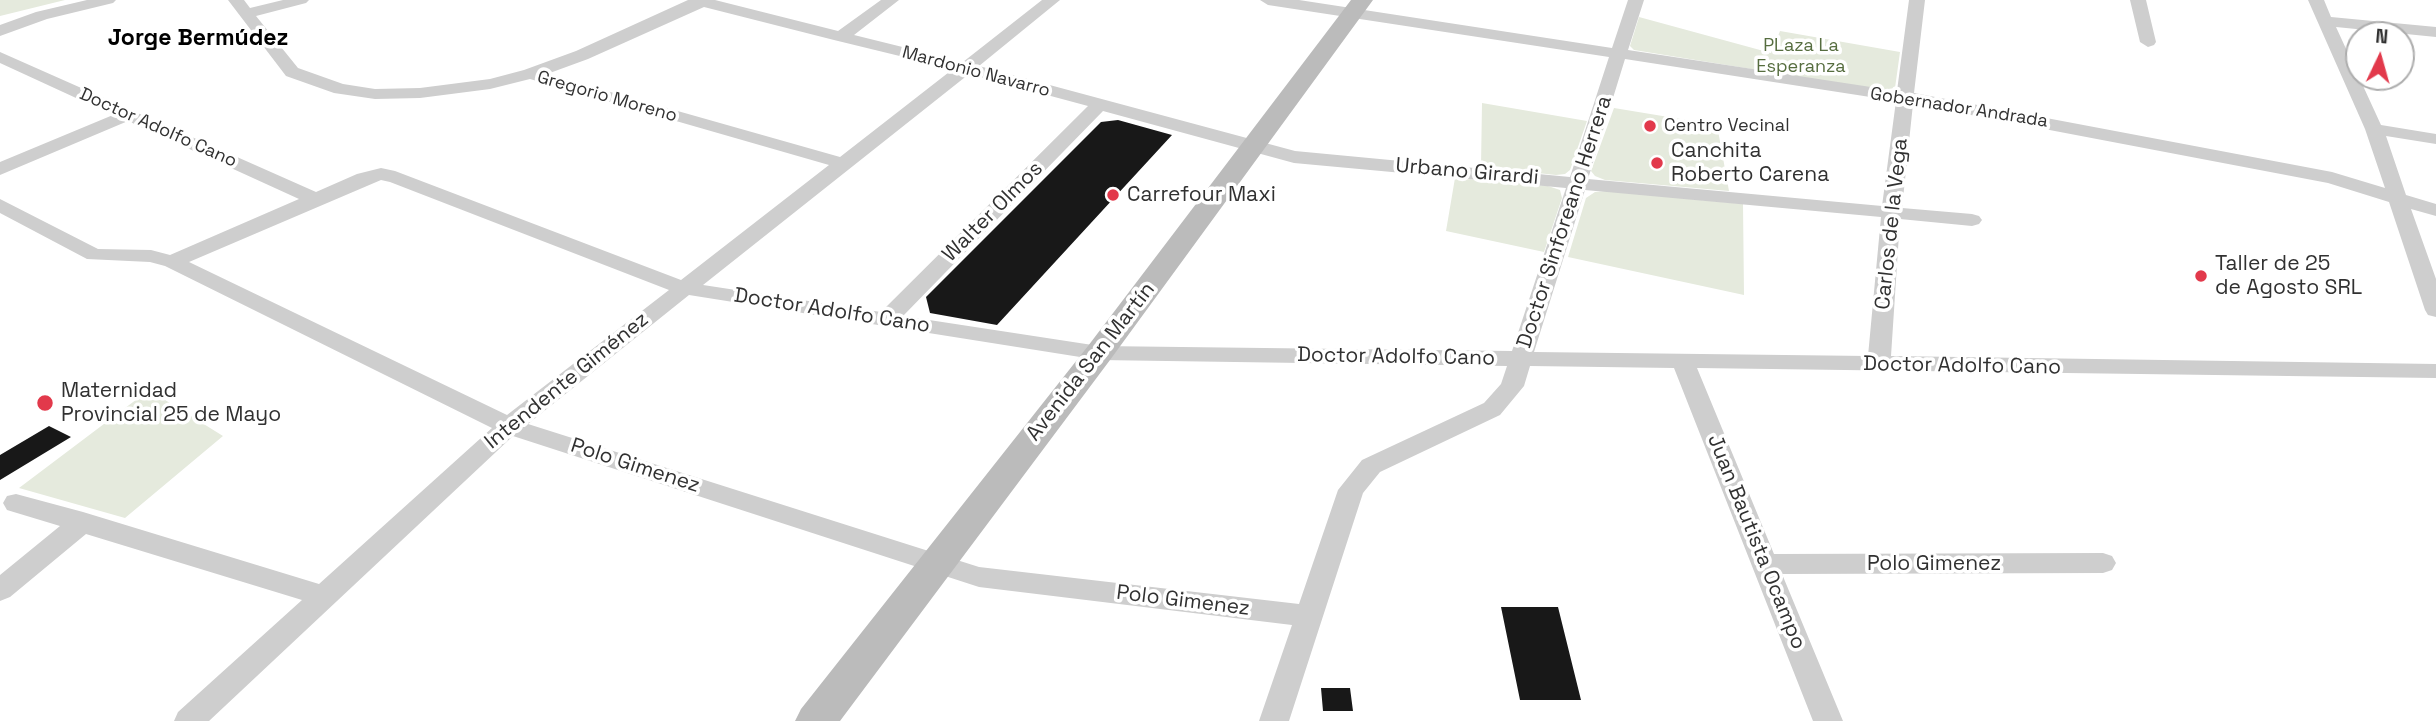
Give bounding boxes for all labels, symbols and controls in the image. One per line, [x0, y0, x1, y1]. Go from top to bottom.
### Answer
north arrow [2345, 21, 2415, 91]
text: N [2374, 24, 2389, 50]
district label: Jorge Bermúdez [108, 25, 288, 53]
park label: PLaza La Esperanza [1756, 35, 1846, 78]
street label: Mardonio Navarro [900, 42, 1052, 102]
street label: Gregorio Moreno [535, 67, 679, 127]
street label: Gobernador Andrada [1869, 83, 2049, 133]
street label: Doctor Adolfo Cano [76, 84, 240, 172]
street label: Doctor Sinforeano Herrera [1512, 93, 1618, 351]
place label: Centro Vecinal [1664, 115, 1790, 137]
marker: Centro Vecinal [1642, 118, 1658, 134]
street label: Carlos de la Vega [1870, 137, 1914, 311]
place label: Canchita Roberto Carena [1671, 138, 1829, 188]
street label: Urbano Girardi [1394, 153, 1540, 191]
marker: Canchita Roberto Carena [1649, 155, 1665, 171]
street label: Walter Olmos [938, 157, 1048, 267]
place label: Carrefour Maxi [1127, 182, 1276, 208]
marker: Carrefour Maxi [1105, 187, 1121, 203]
place label: Taller de 25 de Agosto SRL [2215, 251, 2362, 301]
marker: Taller de 25 de Agosto SRL [2193, 268, 2209, 284]
street label: Avenida San Martín [1021, 278, 1161, 446]
street label: Doctor Adolfo Cano [732, 283, 932, 339]
street label: Intendente Giménez [480, 307, 654, 455]
street label: Doctor Adolfo Cano [1297, 343, 1495, 371]
street label: Doctor Adolfo Cano [1863, 352, 2061, 380]
place label: Maternidad Provincial 25 de Mayo [61, 378, 281, 428]
marker: Maternidad Provincial 25 de Mayo [35, 393, 55, 413]
street label: Juan Bautista Ocampo [1701, 431, 1811, 653]
street label: Polo Gimenez [567, 433, 703, 499]
street label: Polo Gimenez [1867, 551, 2001, 577]
street label: Polo Gimenez [1115, 580, 1251, 622]

